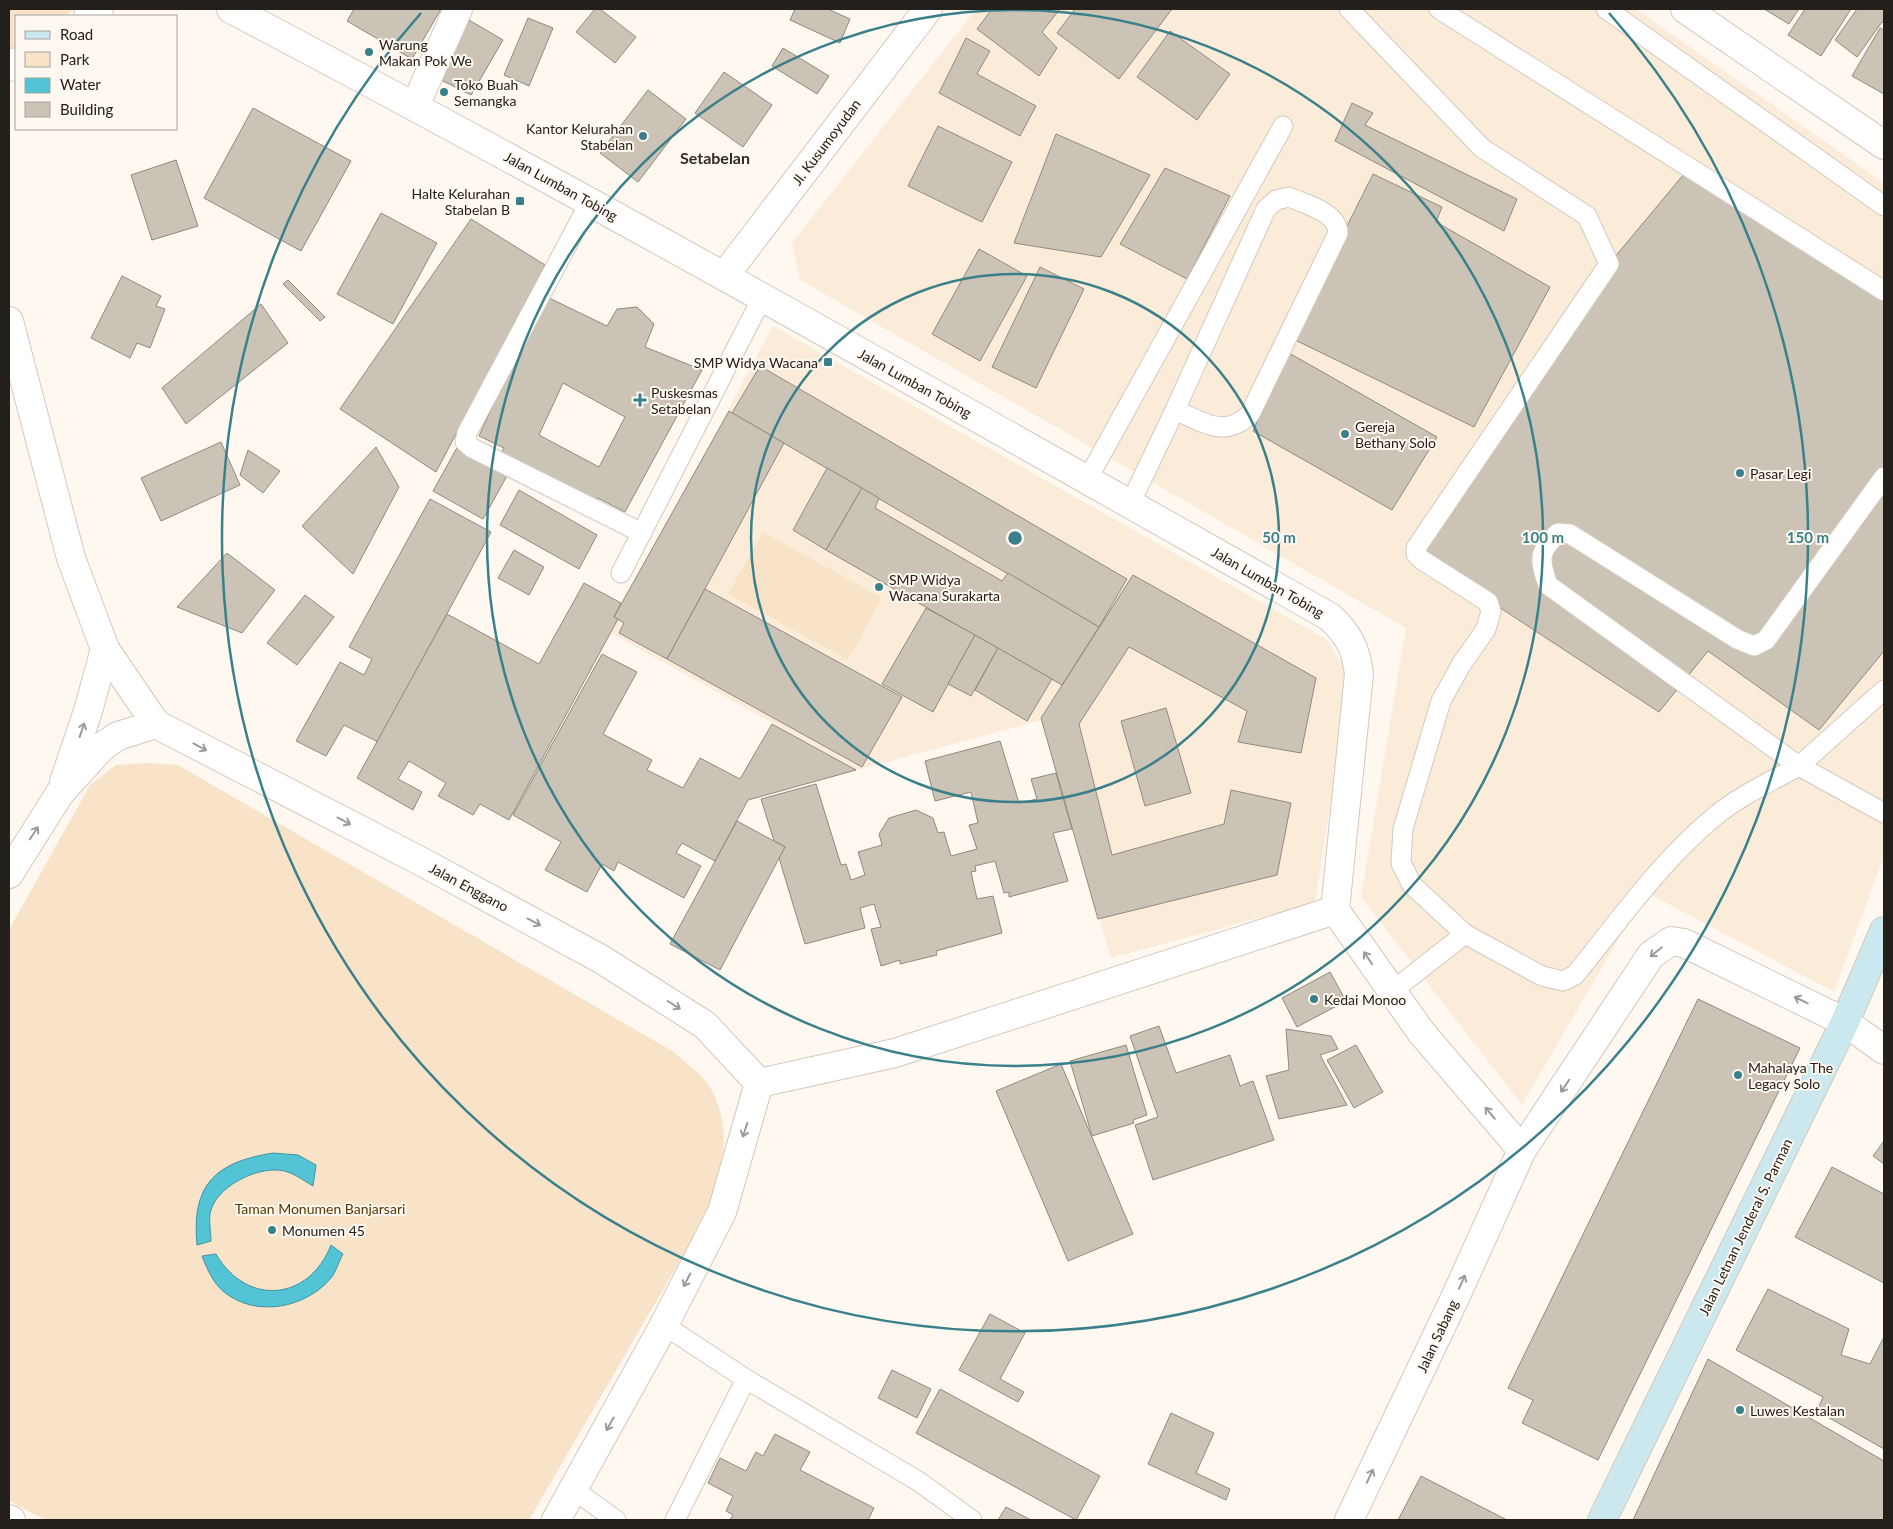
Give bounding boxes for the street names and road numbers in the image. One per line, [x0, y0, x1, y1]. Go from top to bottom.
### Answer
street label: Jl. Kusumoyudan [788, 96, 864, 188]
street label: Jalan Lumban Tobing [501, 148, 621, 224]
street label: Jalan Lumban Tobing [855, 345, 975, 421]
street label: Jalan Lumban Tobing [1209, 543, 1327, 621]
street label: Jalan Enggano [427, 859, 512, 915]
street label: Jalan Letnan Jenderal S. Parman [1695, 1136, 1795, 1318]
street label: Jalan Sabang [1413, 1297, 1461, 1375]

